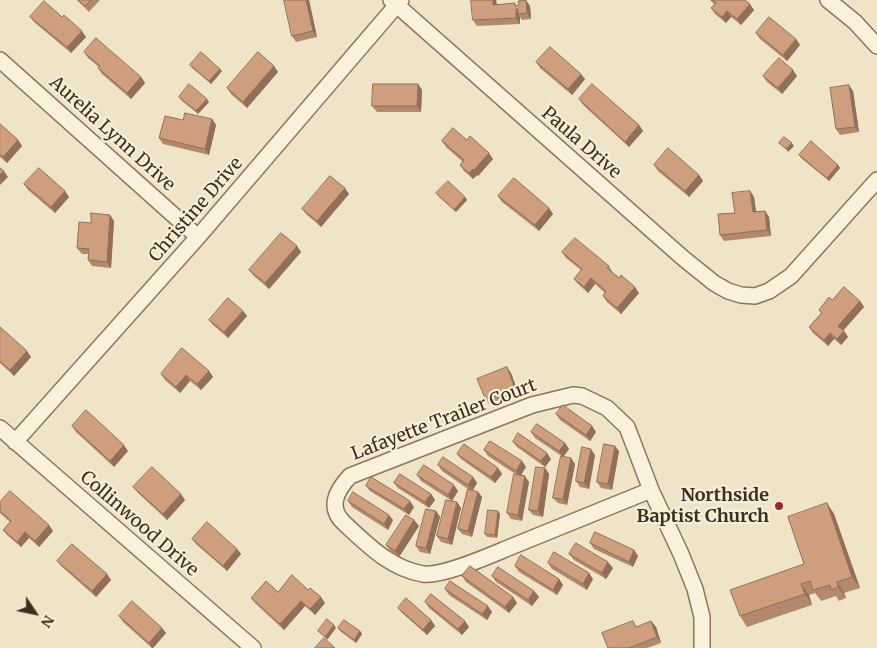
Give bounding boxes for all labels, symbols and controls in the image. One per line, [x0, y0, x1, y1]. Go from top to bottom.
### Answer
street label: Aurelia Lynn Drive [45, 72, 179, 196]
street label: Paula Drive [537, 103, 625, 183]
street label: Christine Drive [145, 153, 247, 267]
street label: Lafayette Trailer Court [348, 375, 540, 465]
street label: Collinwood Drive [76, 467, 202, 581]
place label: Northside Baptist Church [637, 485, 769, 528]
marker: Northside Baptist Church [773, 500, 785, 512]
north arrow [10, 588, 60, 638]
text: N [37, 612, 58, 631]

